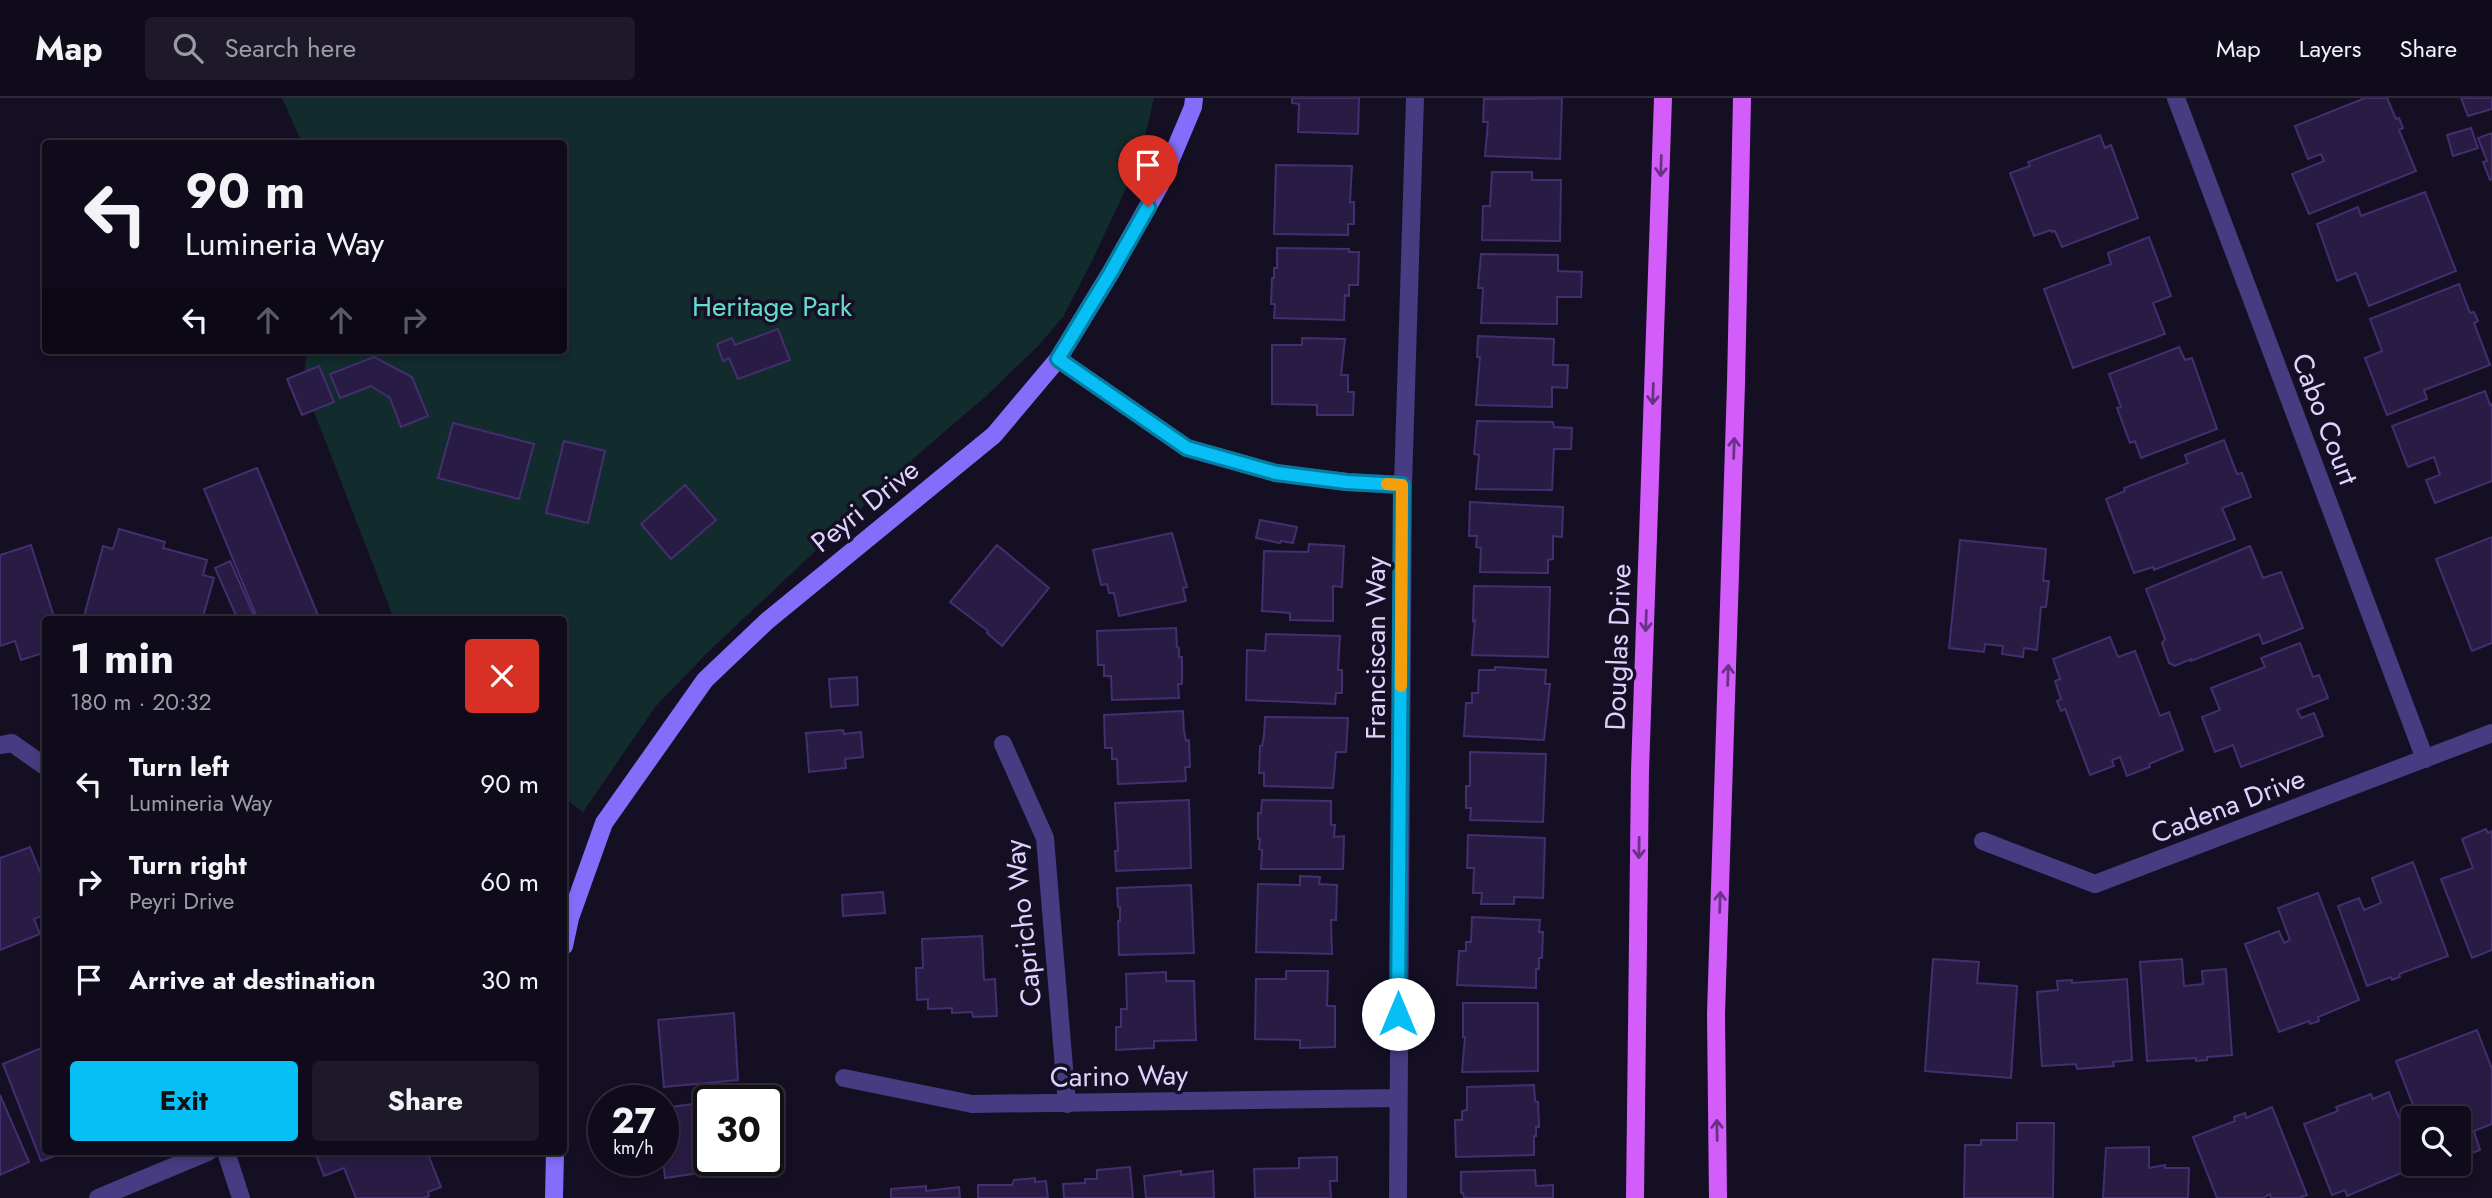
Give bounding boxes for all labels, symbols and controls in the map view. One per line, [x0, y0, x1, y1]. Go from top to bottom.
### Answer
search box [145, 17, 635, 80]
text: Map [35, 25, 103, 72]
icon: search [169, 29, 207, 67]
text: Search here [225, 29, 356, 67]
text: Map [2216, 31, 2261, 66]
text: Layers [2299, 31, 2361, 66]
text: Share [2399, 31, 2457, 66]
pin [1118, 135, 1178, 207]
icon: arrive [1129, 146, 1167, 184]
one-way arrow [1654, 154, 1667, 177]
text: 90 m [185, 156, 305, 226]
icon: left [70, 168, 161, 259]
text: Lumineria Way [185, 221, 384, 267]
park label: Heritage Park [692, 286, 853, 327]
icon: left [176, 301, 214, 339]
icon: ahead [249, 301, 287, 339]
icon: ahead [322, 301, 360, 339]
icon: right [395, 301, 433, 339]
street label: Cabo Court [2281, 347, 2369, 491]
one-way arrow [1647, 382, 1660, 405]
one-way arrow [1728, 436, 1741, 459]
street label: Peyri Drive [802, 450, 928, 562]
street label: Franciscan Way [1355, 555, 1396, 740]
street label: Douglas Drive [1595, 563, 1641, 731]
one-way arrow [1639, 609, 1652, 632]
text: 1 min [70, 628, 174, 689]
button: close [465, 639, 539, 713]
one-way arrow [1721, 664, 1734, 687]
text: 180 m · 20:32 [70, 685, 212, 719]
text: Turn left [129, 748, 229, 786]
street label: Cadena Drive [2145, 758, 2311, 854]
icon: left [70, 765, 108, 803]
text: 90 m [480, 765, 539, 803]
text: Lumineria Way [129, 786, 272, 820]
street label: Capricho Way [994, 837, 1052, 1009]
one-way arrow [1633, 837, 1646, 860]
text: Turn right [129, 846, 247, 884]
icon: right [70, 863, 108, 901]
text: 60 m [480, 863, 539, 901]
text: Peyri Drive [129, 884, 234, 918]
one-way arrow [1713, 891, 1727, 914]
icon: arrive [70, 961, 108, 999]
text: Arrive at destination [129, 961, 376, 999]
text: 30 m [481, 961, 539, 999]
position arrow [1361, 977, 1435, 1051]
street label: Carino Way [1049, 1054, 1189, 1098]
button: Exit [70, 1061, 298, 1141]
button: Share [312, 1061, 539, 1141]
speed limit sign: 30 [693, 1085, 784, 1176]
text: 27 [611, 1096, 656, 1146]
map controls [2401, 1106, 2471, 1176]
button: search [2401, 1106, 2471, 1176]
one-way arrow [1711, 1119, 1724, 1142]
text: km/h [613, 1135, 654, 1161]

